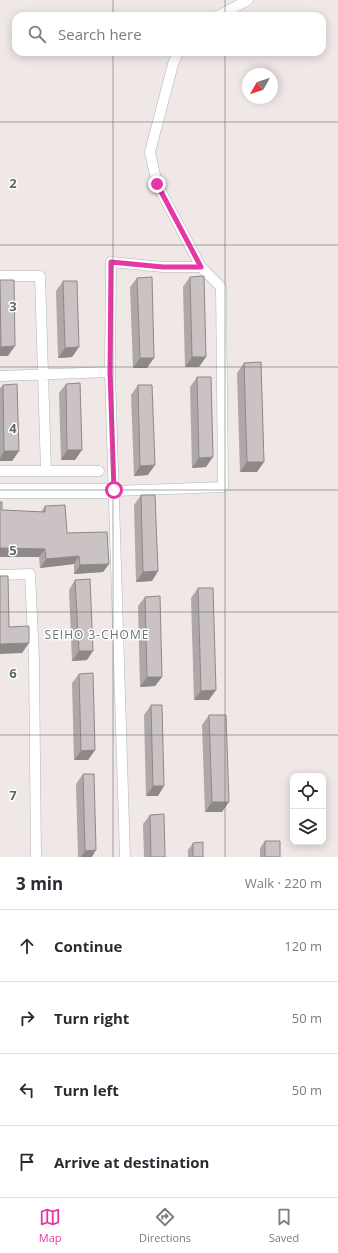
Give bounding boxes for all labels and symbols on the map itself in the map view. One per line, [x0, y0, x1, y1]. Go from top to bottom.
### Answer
north arrow [242, 68, 278, 104]
text: 2 [9, 174, 17, 192]
route end [148, 175, 166, 193]
text: 3 [9, 297, 17, 315]
text: 4 [9, 419, 17, 437]
route start [105, 481, 123, 499]
text: 5 [9, 541, 17, 559]
district label: SEIHO 3-CHOME [45, 626, 149, 643]
text: 6 [9, 664, 17, 682]
text: 7 [9, 786, 17, 804]

